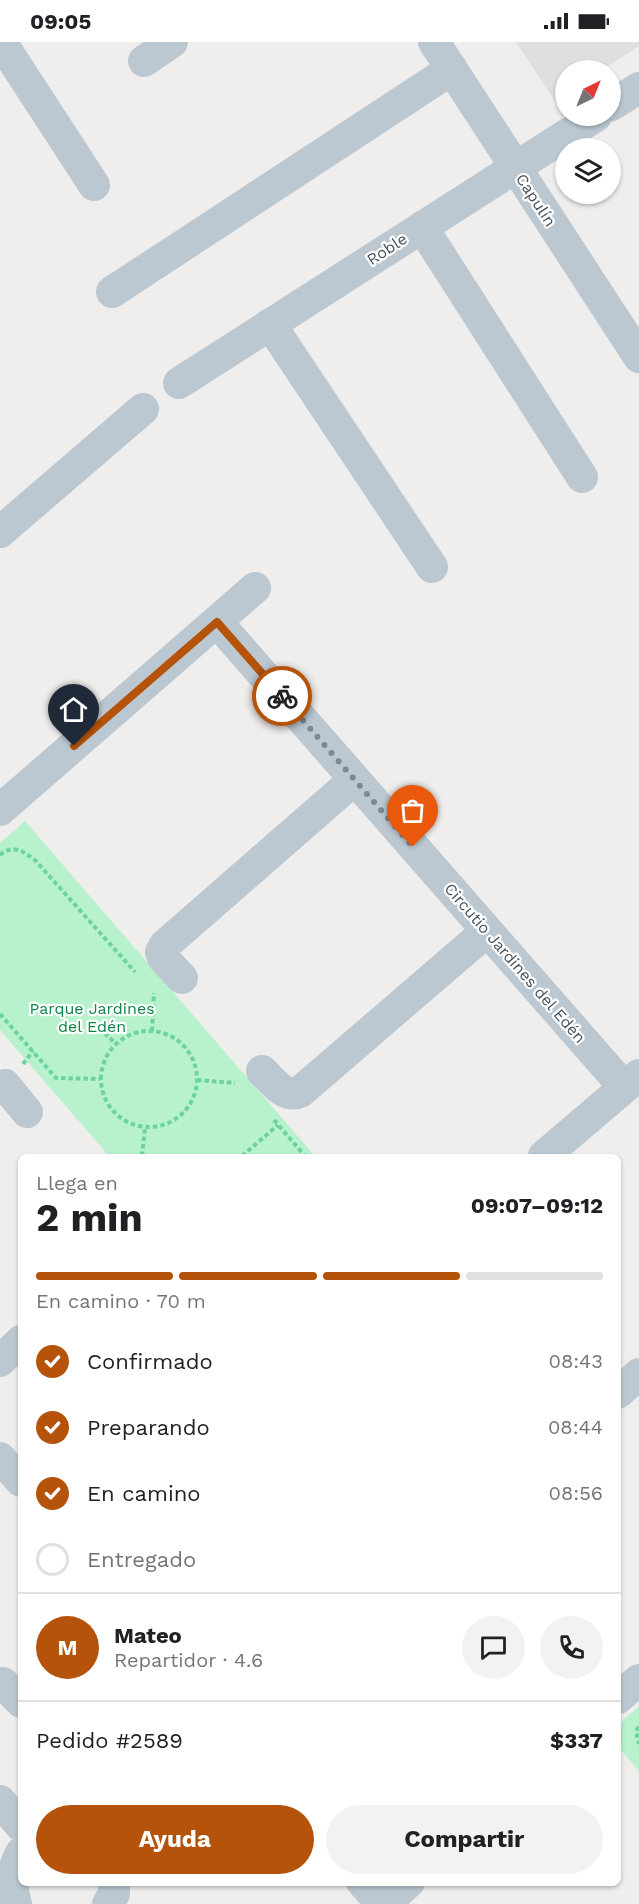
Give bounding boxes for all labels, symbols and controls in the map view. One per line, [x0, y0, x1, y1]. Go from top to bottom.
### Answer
text: 09:05 [30, 9, 91, 34]
north arrow [555, 60, 621, 126]
map controls [555, 60, 621, 204]
button: layers [555, 138, 621, 204]
street label: Capulín [512, 170, 560, 230]
street label: Roble [363, 229, 411, 269]
courier [252, 666, 312, 726]
icon: bike [266, 680, 299, 713]
pin [48, 684, 99, 746]
icon: home [57, 693, 90, 726]
pin [387, 785, 438, 847]
icon: bag [396, 794, 429, 827]
street label: Circutio Jardines del Edén [440, 879, 590, 1047]
park label: Parque Jardines del Edén [29, 999, 155, 1036]
text: Llega en [36, 1171, 118, 1195]
text: 09:07–09:12 [471, 1193, 603, 1218]
text: 2 min [36, 1195, 143, 1240]
text: En camino · 70 m [36, 1289, 206, 1313]
icon: check [36, 1345, 69, 1378]
text: Confirmado [87, 1349, 213, 1374]
text: 08:43 [548, 1349, 603, 1373]
icon: check [36, 1411, 69, 1444]
text: Preparando [87, 1415, 210, 1440]
text: 08:44 [548, 1415, 603, 1439]
icon: check [36, 1477, 69, 1510]
text: En camino [87, 1481, 201, 1506]
text: 08:56 [549, 1481, 603, 1505]
text: Entregado [87, 1547, 196, 1572]
button: chat [462, 1616, 525, 1679]
button: phone [540, 1616, 603, 1679]
text: Mateo [114, 1623, 182, 1648]
text: M [57, 1635, 78, 1660]
text: Repartidor · 4.6 [114, 1648, 263, 1672]
text: Pedido #2589 [36, 1728, 183, 1753]
text: $337 [550, 1728, 603, 1753]
button: Ayuda [36, 1805, 314, 1874]
button: Compartir [326, 1805, 603, 1874]

